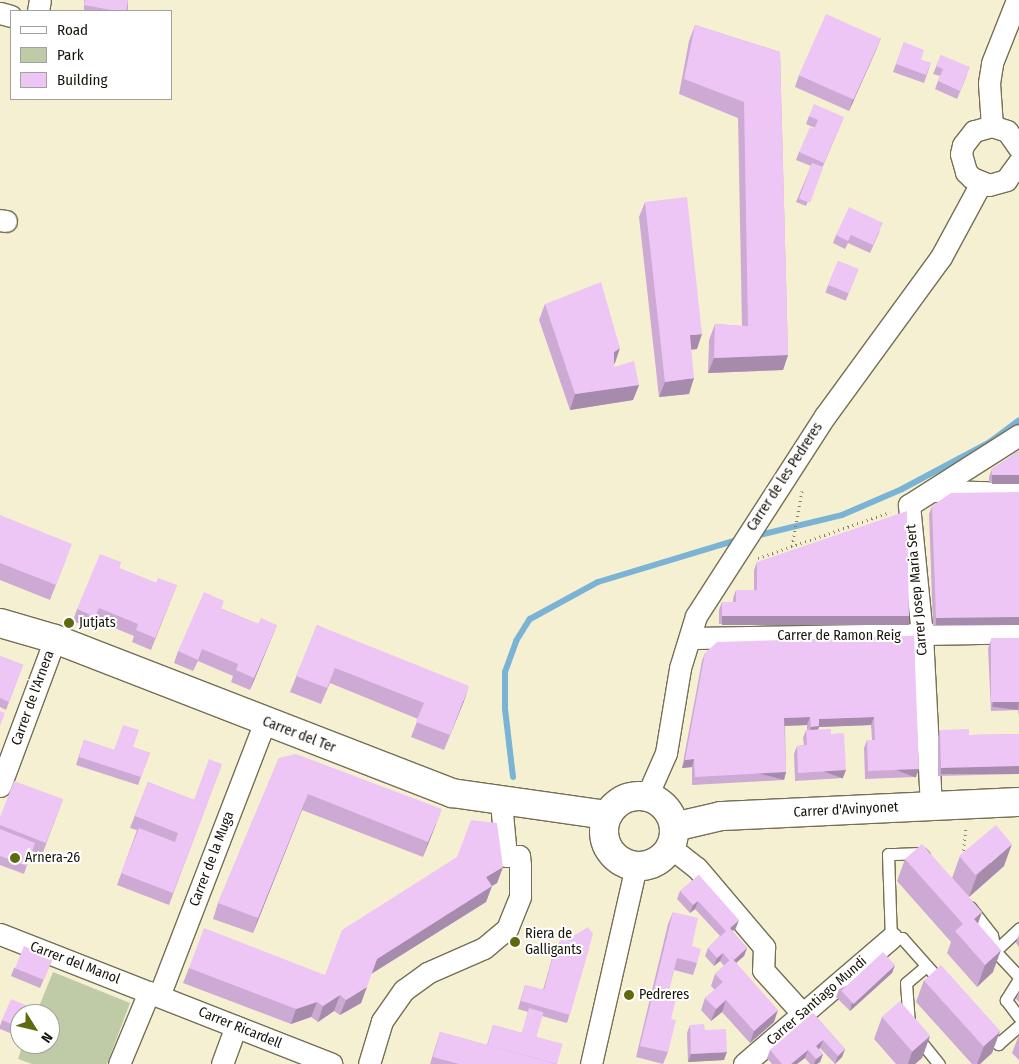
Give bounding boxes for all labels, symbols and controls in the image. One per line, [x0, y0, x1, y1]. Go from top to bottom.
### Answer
legend [10, 10, 172, 100]
text: Road [57, 21, 88, 39]
text: Park [57, 46, 84, 64]
text: Building [57, 71, 108, 89]
street label: Carrer de les Pedreres [744, 420, 826, 534]
street label: Carrer Josep Maria Sert [903, 524, 931, 656]
place label: Jutjats [79, 615, 116, 631]
marker: Jutjats [63, 617, 75, 629]
street label: Carrer de Ramon Reig [777, 628, 901, 644]
street label: Carrer de l'Arnera [8, 648, 58, 748]
street label: Carrer del Ter [260, 713, 338, 757]
street label: Carrer d'Avinyonet [793, 799, 899, 821]
street label: Carrer de la Muga [186, 809, 238, 909]
place label: Arnera-26 [25, 850, 80, 866]
marker: Arnera-26 [9, 852, 21, 864]
place label: Riera de Galligants [525, 926, 582, 959]
marker: Riera de Galligants [509, 936, 521, 948]
street label: Carrer del Manol [28, 938, 122, 988]
street label: Carrer Santiago Mundi [764, 953, 870, 1049]
place label: Pedreres [639, 987, 689, 1003]
marker: Pedreres [623, 989, 635, 1001]
north arrow [10, 1004, 60, 1054]
street label: Carrer Ricardell [196, 1004, 284, 1052]
text: N [37, 1029, 56, 1046]

